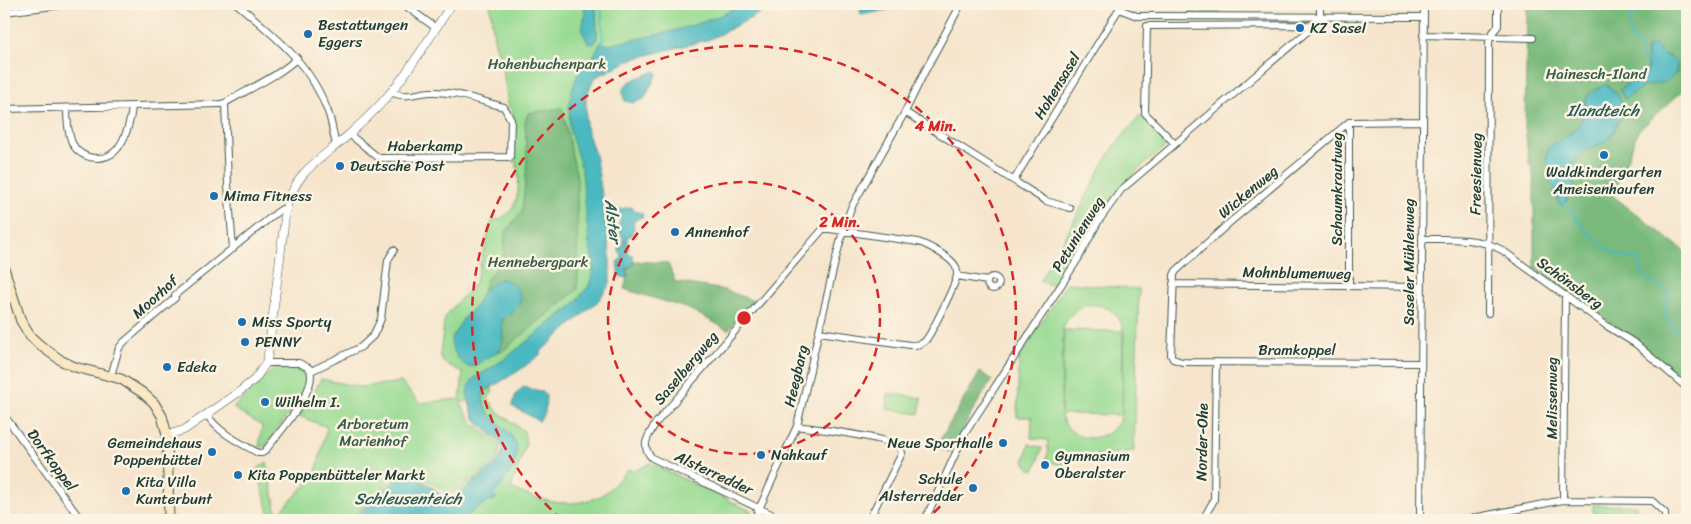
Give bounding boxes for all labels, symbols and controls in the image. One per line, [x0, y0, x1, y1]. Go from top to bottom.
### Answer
place label: Bestattungen Eggers [318, 12, 408, 55]
place label: KZ Sasel [1310, 15, 1367, 41]
marker: KZ Sasel [1294, 22, 1306, 34]
marker: Bestattungen Eggers [302, 28, 314, 40]
street label: Hohensasel [1027, 47, 1088, 125]
park label: Hohenbuchenpark [488, 51, 606, 77]
park label: Hainesch-Iland [1546, 61, 1647, 87]
water label: Ilandteich [1566, 96, 1641, 125]
text: 4 Min. [914, 113, 957, 139]
street label: Schaumkrautweg [1324, 132, 1350, 246]
street label: Freesienweg [1462, 132, 1490, 215]
street label: Haberkamp [387, 133, 463, 159]
marker: Waldkindergarten Ameisenhaufen [1598, 149, 1610, 161]
place label: Deutsche Post [350, 153, 445, 179]
street label: Wickenweg [1212, 159, 1284, 225]
place label: Waldkindergarten Ameisenhaufen [1546, 159, 1662, 202]
marker: Deutsche Post [334, 160, 346, 172]
place label: Mima Fitness [224, 183, 312, 209]
marker: Mima Fitness [208, 190, 220, 202]
street label: Petunienweg [1044, 191, 1112, 277]
water label: Alster [596, 197, 630, 248]
street label: Saseler Mühlenweg [1396, 198, 1422, 326]
text: 2 Min. [818, 209, 861, 235]
place label: Annenhof [684, 219, 750, 245]
marker: Annenhof [669, 226, 681, 238]
park label: Hennebergpark [488, 249, 588, 275]
street label: Schönsberg [1531, 250, 1609, 316]
street label: Mohnblumenweg [1242, 259, 1352, 287]
street label: Moorhof [126, 268, 185, 325]
place label: Miss Sporty [252, 309, 332, 335]
centre of rings [735, 309, 753, 327]
marker: Miss Sporty [236, 316, 248, 328]
street label: Saselbergweg [647, 325, 725, 411]
place label: PENNY [255, 329, 303, 355]
marker: PENNY [239, 336, 251, 348]
street label: Bramkoppel [1258, 337, 1337, 363]
street label: Heegbarg [776, 342, 816, 410]
place label: Edeka [177, 354, 217, 380]
street label: Melissenweg [1539, 357, 1565, 439]
marker: Edeka [161, 361, 173, 373]
place label: Wilhelm I. [275, 389, 341, 415]
marker: Wilhelm I. [259, 396, 271, 408]
street label: Norder-Ohe [1188, 403, 1216, 481]
park label: Arboretum Marienhof [336, 411, 409, 454]
street label: Dorfkoppel [20, 423, 84, 497]
place label: Gemeindehaus Poppenbüttel [108, 430, 203, 473]
place label: Neue Sporthalle [887, 430, 993, 456]
marker: Neue Sporthalle [997, 437, 1009, 449]
place label: Nahkauf [771, 442, 828, 468]
street label: Alsterredder [670, 443, 758, 503]
place label: Gymnasium Oberalster [1055, 443, 1130, 486]
marker: Gemeindehaus Poppenbüttel [206, 446, 218, 458]
marker: Nahkauf [755, 449, 767, 461]
marker: Gymnasium Oberalster [1039, 459, 1051, 471]
place label: Kita Poppenbütteler Markt [248, 462, 426, 488]
place label: Schule Alsterredder [878, 466, 964, 509]
place label: Kita Villa Kunterbunt [136, 469, 213, 512]
marker: Kita Poppenbütteler Markt [232, 469, 244, 481]
marker: Schule Alsterredder [967, 482, 979, 494]
water label: Schleusenteich [355, 484, 463, 513]
marker: Kita Villa Kunterbunt [120, 485, 132, 497]

